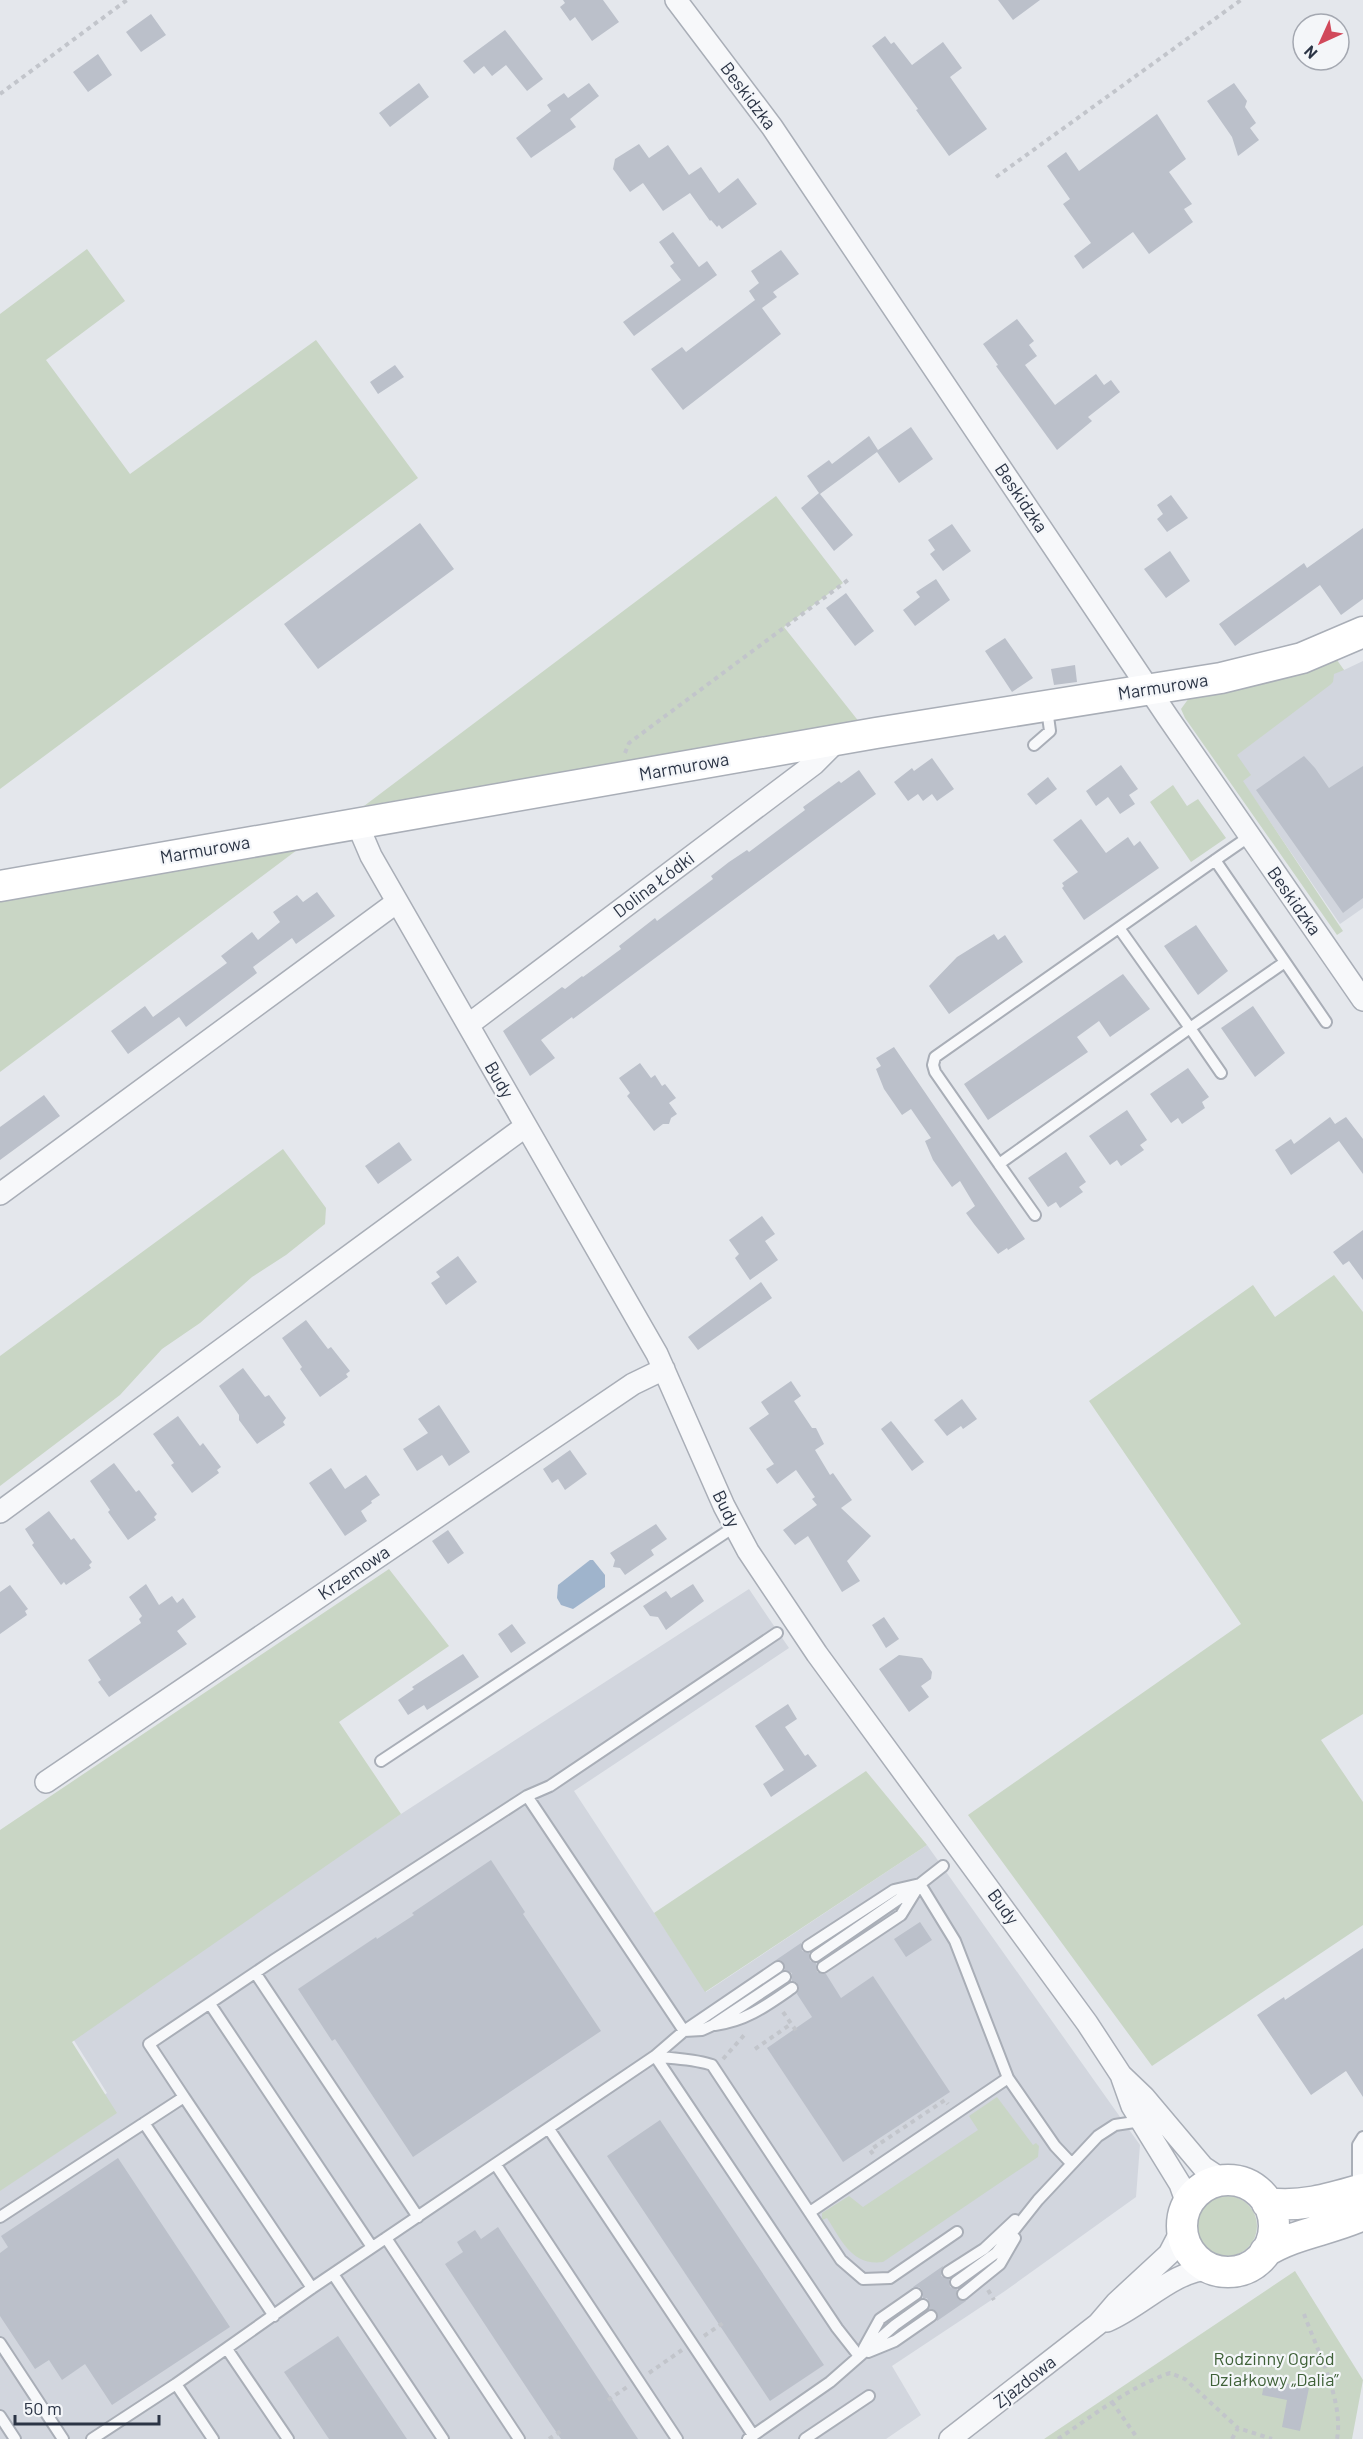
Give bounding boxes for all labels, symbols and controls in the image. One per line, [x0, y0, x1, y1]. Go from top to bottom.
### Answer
north arrow [1291, 12, 1351, 72]
text: N [1300, 42, 1321, 63]
street label: Beskidzka [716, 57, 781, 134]
street label: Beskidzka [991, 459, 1053, 536]
street label: Marmurowa [1116, 668, 1210, 704]
street label: Marmurowa [637, 747, 731, 785]
street label: Marmurowa [158, 830, 252, 868]
street label: Dolina Łódki [608, 847, 698, 922]
street label: Beskidzka [1263, 862, 1326, 939]
street label: Budy [481, 1057, 519, 1102]
street label: Budy [709, 1486, 745, 1531]
street label: Krzemowa [314, 1540, 393, 1604]
street label: Budy [984, 1884, 1024, 1929]
park label: Rodzinny Ogród Działkowy „Dalia” [1209, 2347, 1339, 2390]
street label: Zjazdowa [989, 2350, 1060, 2412]
scale bar [15, 2388, 159, 2426]
text: 50 m [24, 2397, 62, 2419]

